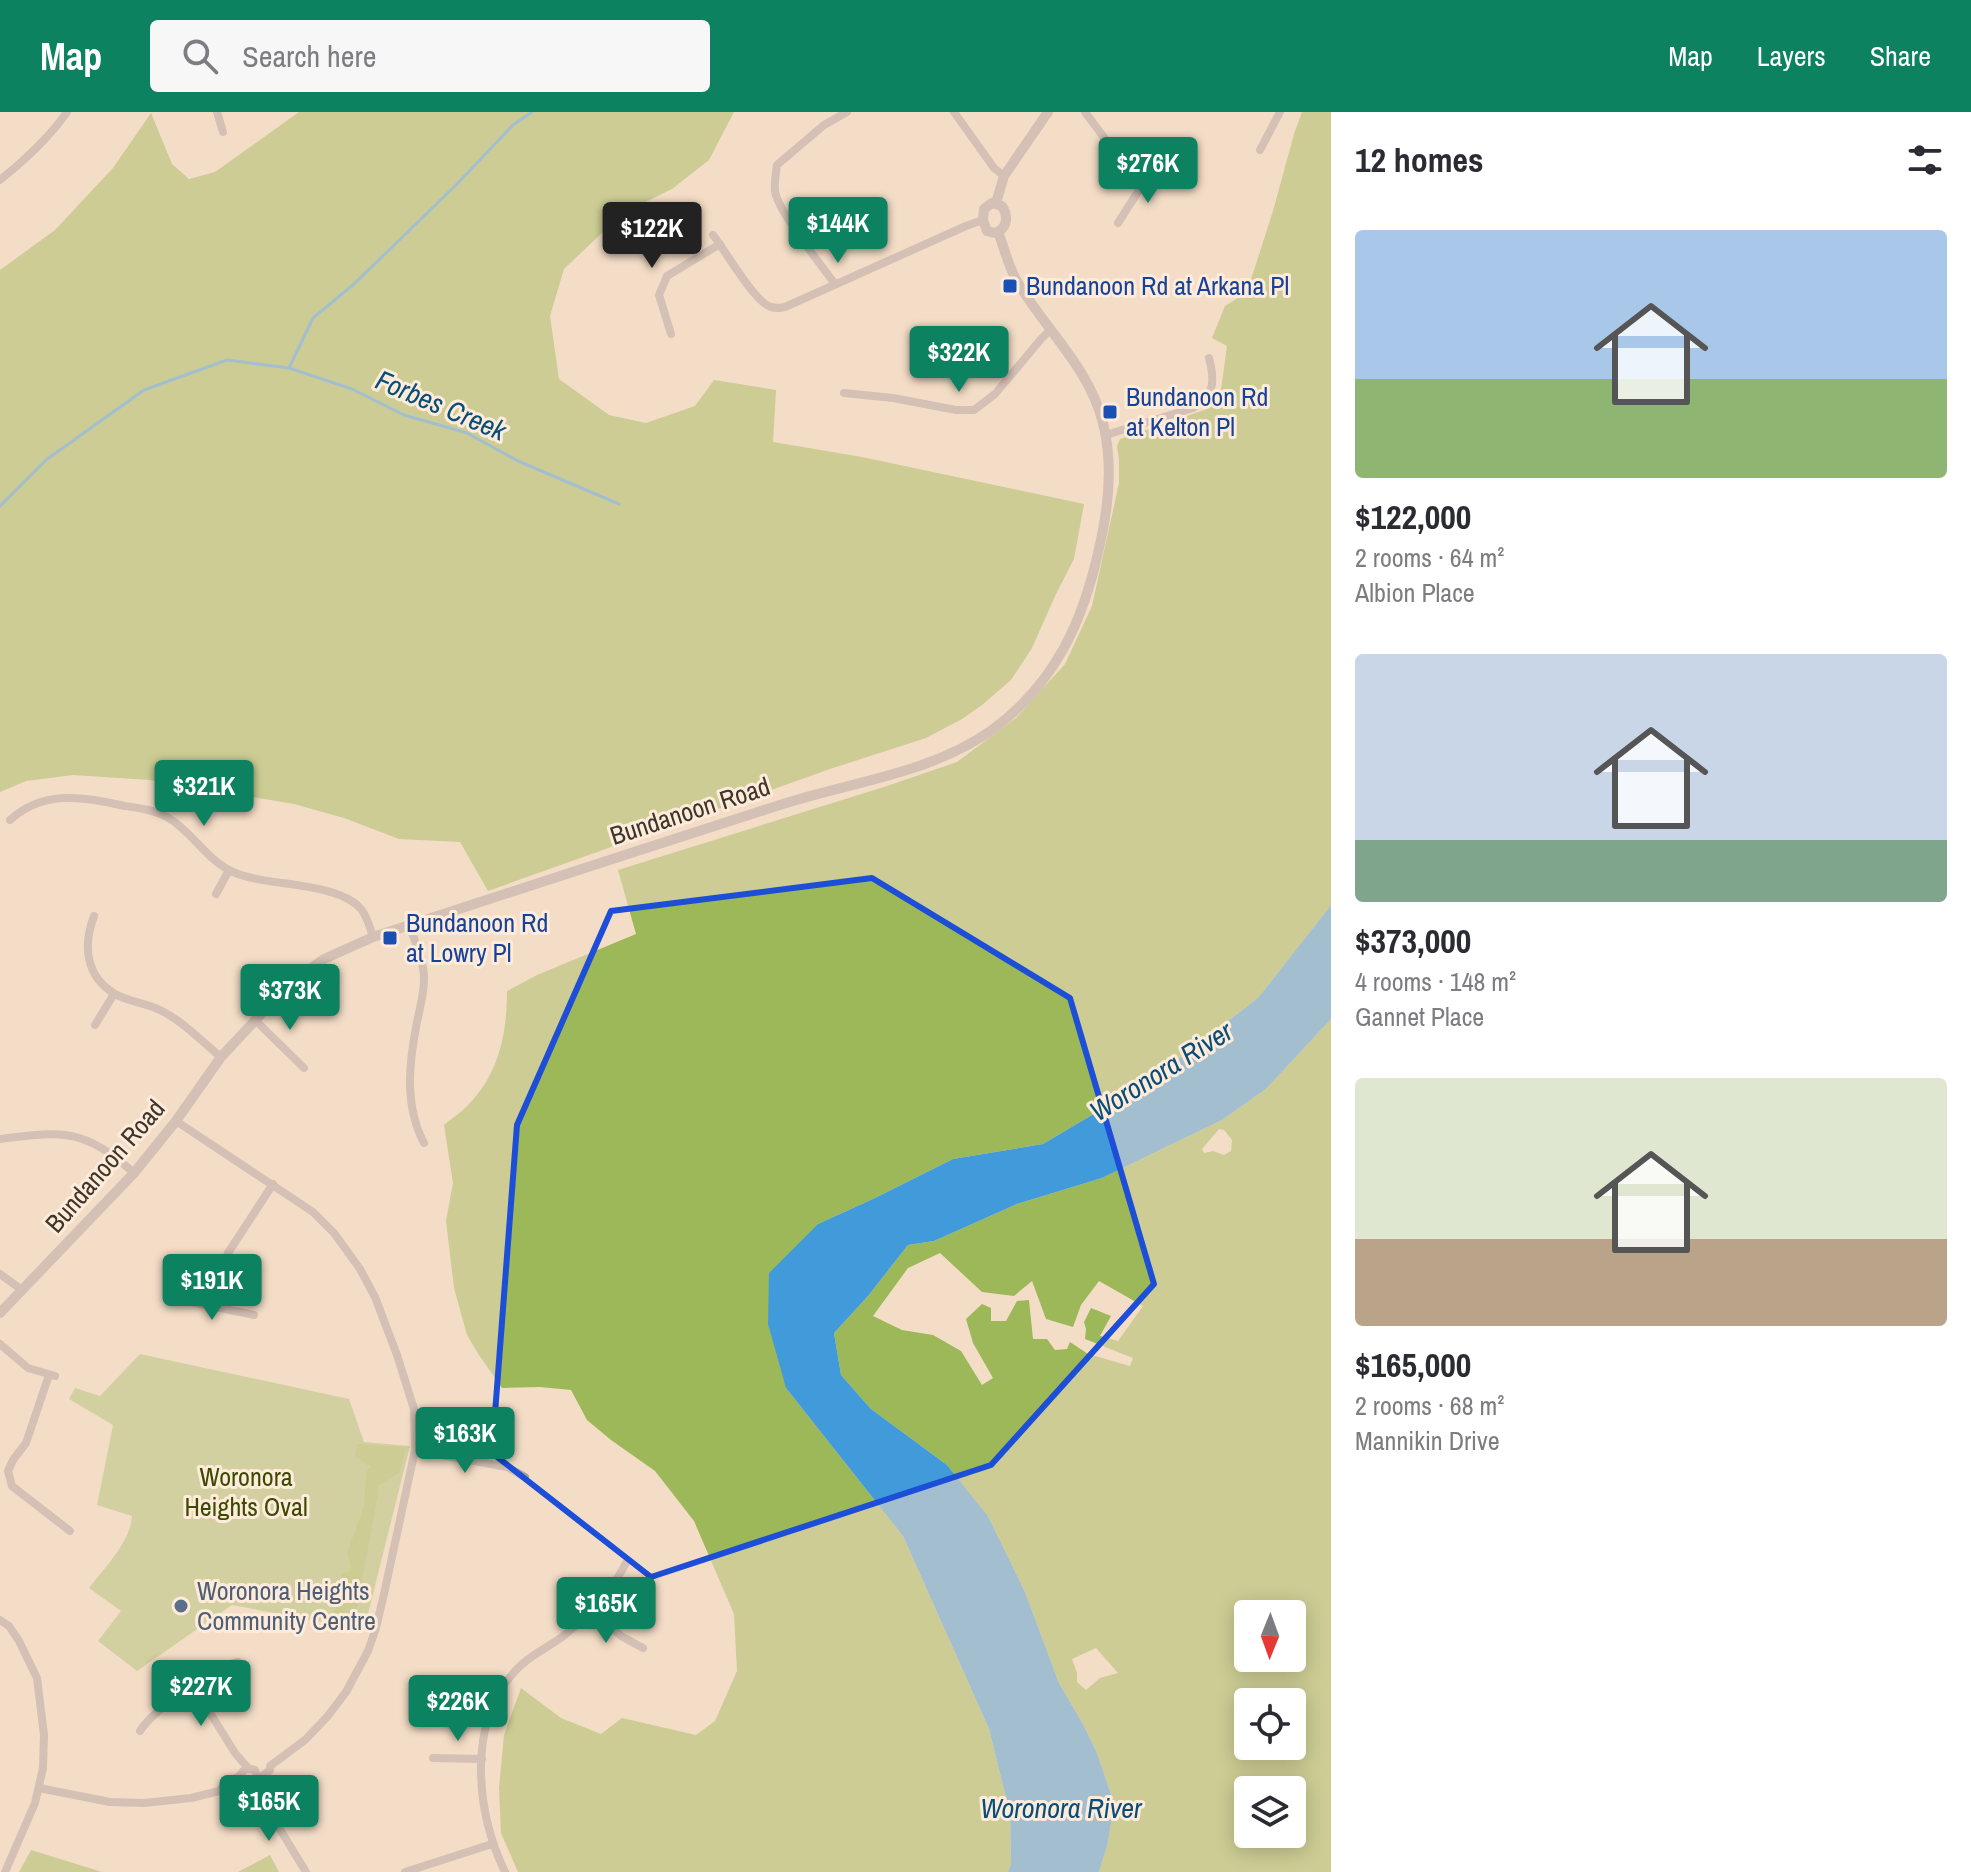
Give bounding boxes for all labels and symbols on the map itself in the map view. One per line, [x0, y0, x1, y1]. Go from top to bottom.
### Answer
pin: $276K [1092, 137, 1204, 205]
pin: $144K [782, 197, 894, 265]
pin: $122K [596, 202, 708, 270]
place label: Bundanoon Rd at Arkana Pl [1026, 268, 1289, 303]
marker: Bundanoon Rd at Arkana Pl [1001, 277, 1019, 295]
pin: $322K [903, 326, 1015, 394]
water label: Forbes Creek [370, 361, 513, 450]
place label: Bundanoon Rd at Kelton Pl [1126, 379, 1268, 444]
marker: Bundanoon Rd at Kelton Pl [1101, 403, 1119, 421]
pin: $321K [148, 760, 260, 828]
street label: Bundanoon Road [606, 768, 774, 853]
place label: Bundanoon Rd at Lowry Pl [406, 905, 548, 970]
marker: Bundanoon Rd at Lowry Pl [381, 929, 399, 947]
pin: $373K [234, 964, 346, 1032]
water label: Woronora River [1082, 1011, 1241, 1130]
street label: Bundanoon Road [37, 1092, 172, 1240]
pin: $191K [156, 1254, 268, 1322]
pin: $163K [409, 1407, 521, 1475]
park label: Woronora Heights Oval [184, 1459, 308, 1524]
place label: Woronora Heights Community Centre [197, 1573, 376, 1638]
pin: $165K [550, 1577, 662, 1645]
marker: Woronora Heights Community Centre [172, 1597, 190, 1615]
north arrow [1234, 1600, 1306, 1672]
pin: $227K [145, 1660, 257, 1728]
pin: $226K [402, 1675, 514, 1743]
pin: $165K [213, 1775, 325, 1843]
water label: Woronora River [980, 1789, 1143, 1827]

